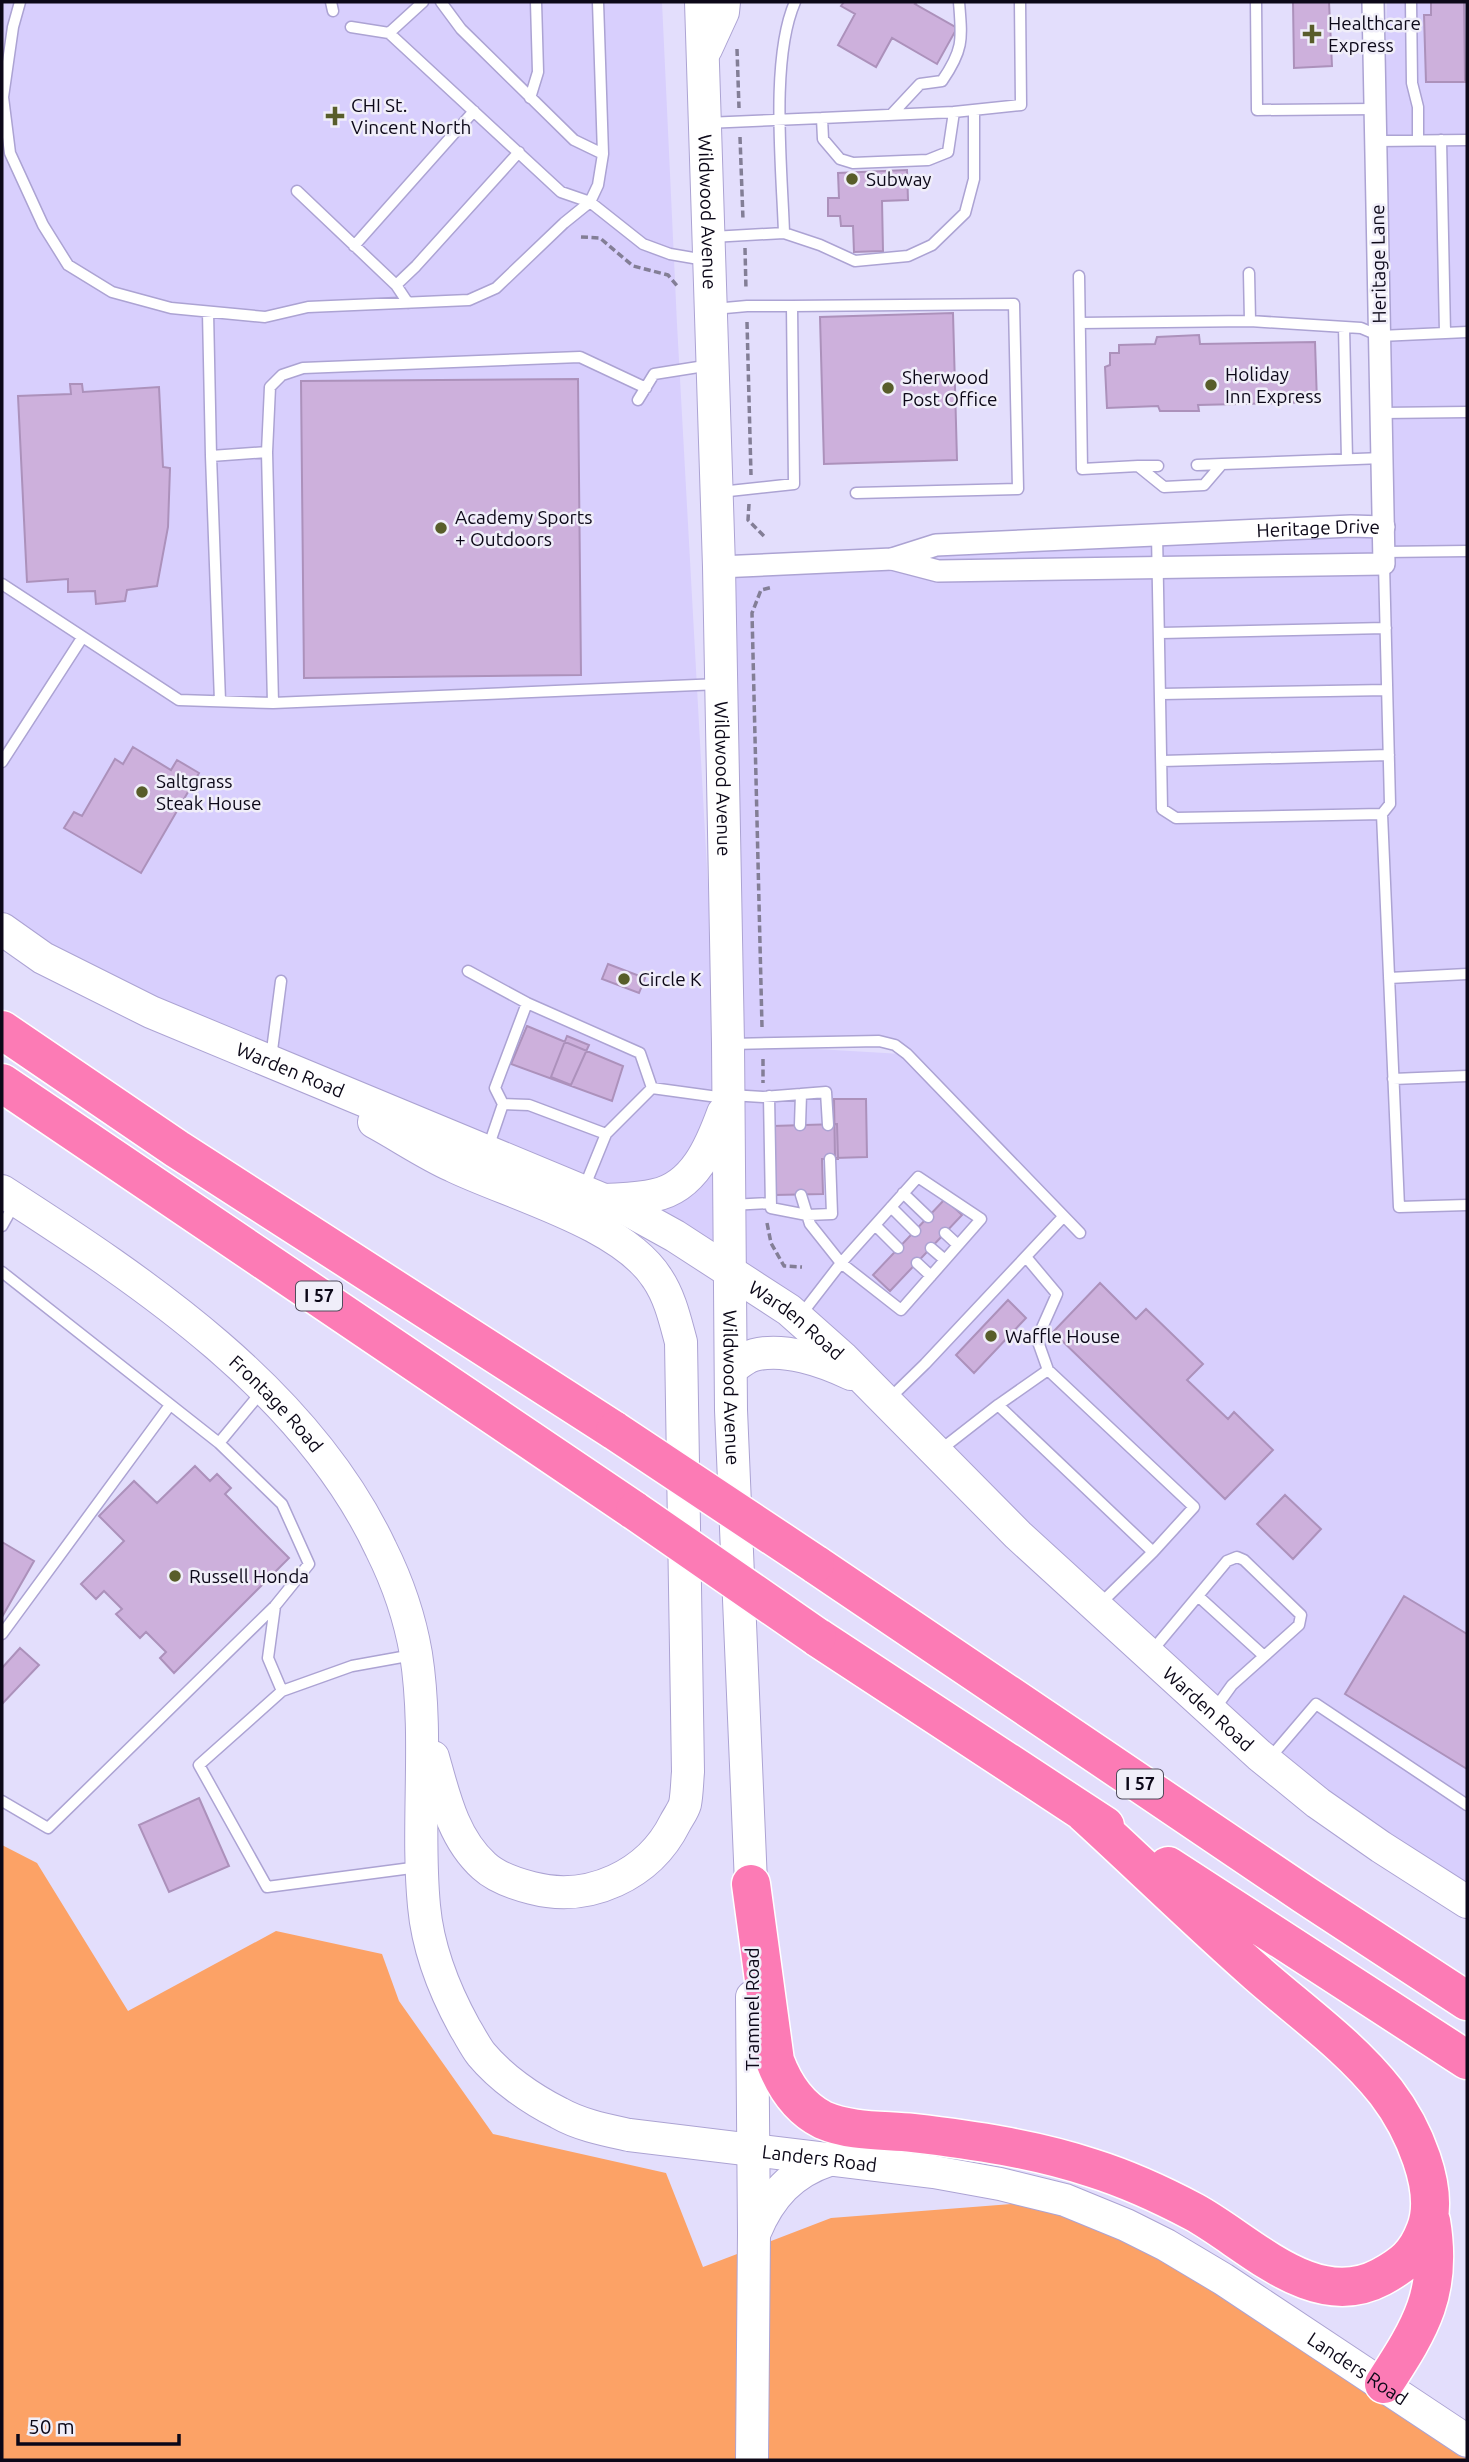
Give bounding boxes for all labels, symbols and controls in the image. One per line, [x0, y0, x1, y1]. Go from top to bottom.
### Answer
place label: Healthcare Express [1328, 12, 1421, 56]
marker: Healthcare Express [1302, 24, 1322, 44]
place label: CHI St. Vincent North [351, 94, 471, 138]
marker: CHI St. Vincent North [325, 106, 345, 126]
street label: Wildwood Avenue [694, 134, 721, 290]
place label: Subway [866, 168, 932, 190]
marker: Subway [844, 171, 860, 187]
street label: Heritage Lane [1366, 204, 1390, 324]
place label: Holiday Inn Express [1225, 363, 1322, 407]
place label: Sherwood Post Office [902, 366, 997, 410]
marker: Holiday Inn Express [1203, 377, 1219, 393]
marker: Sherwood Post Office [880, 380, 896, 396]
place label: Academy Sports + Outdoors [455, 506, 593, 550]
street label: Heritage Drive [1256, 515, 1380, 541]
marker: Academy Sports + Outdoors [433, 520, 449, 536]
street label: Wildwood Avenue [711, 701, 735, 856]
place label: Saltgrass Steak House [156, 770, 262, 814]
marker: Saltgrass Steak House [134, 784, 150, 800]
place label: Circle K [638, 968, 702, 990]
marker: Circle K [616, 971, 632, 987]
street label: Warden Road [233, 1038, 348, 1102]
street label: Warden Road [745, 1276, 848, 1364]
road number: I 57 [296, 1282, 342, 1310]
street label: Wildwood Avenue [719, 1310, 744, 1466]
place label: Waffle House [1005, 1325, 1120, 1347]
marker: Waffle House [983, 1328, 999, 1344]
street label: Frontage Road [225, 1350, 327, 1456]
place label: Russell Honda [189, 1565, 309, 1587]
marker: Russell Honda [167, 1568, 183, 1584]
street label: Warden Road [1159, 1662, 1258, 1756]
road number: I 57 [1117, 1770, 1163, 1798]
street label: Trammel Road [741, 1947, 763, 2071]
street label: Landers Road [761, 2140, 878, 2176]
street label: Landers Road [1303, 2327, 1412, 2410]
scale bar [18, 2402, 178, 2446]
text: 50 m [28, 2414, 75, 2438]

